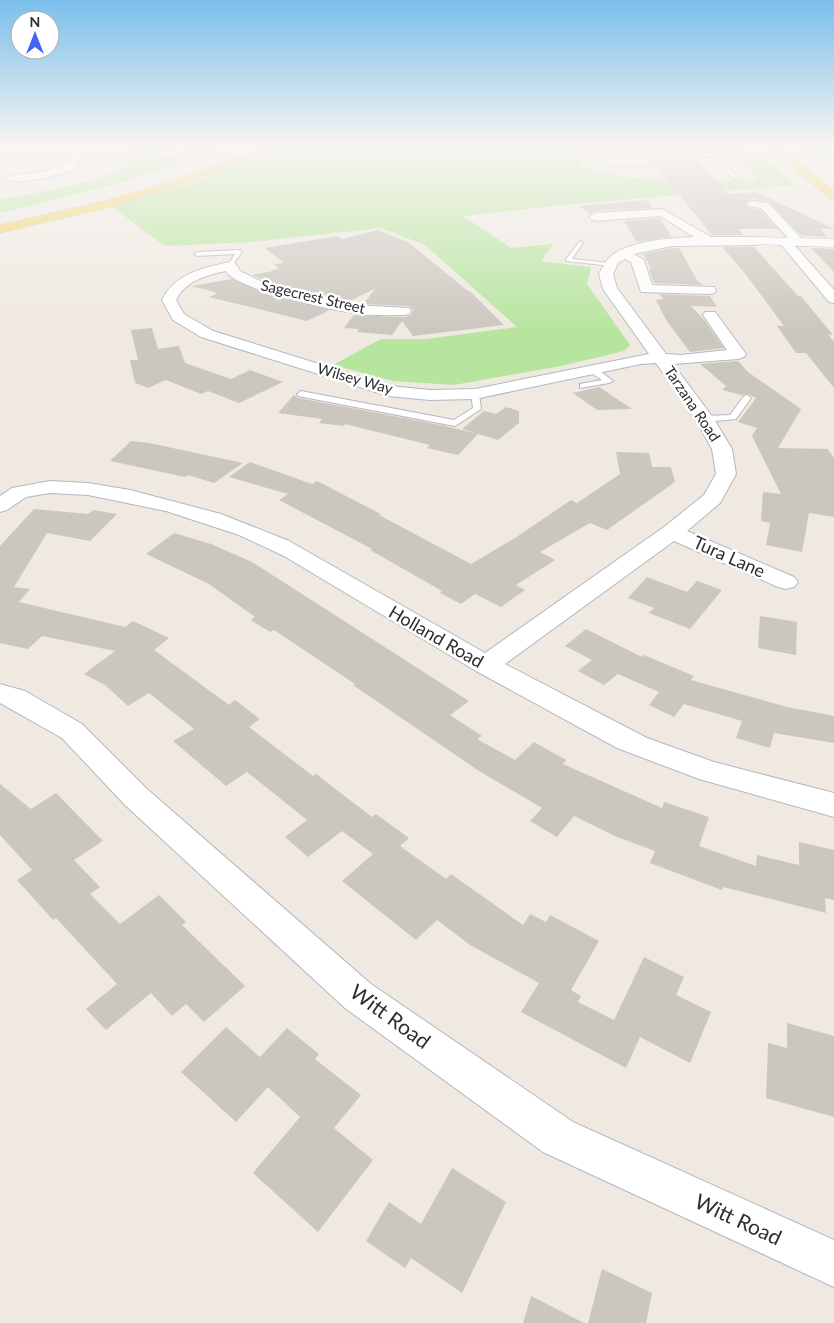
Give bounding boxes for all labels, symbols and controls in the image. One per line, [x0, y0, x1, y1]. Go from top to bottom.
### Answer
north arrow [10, 10, 60, 60]
text: N [30, 13, 40, 30]
street label: Sagecrest Street [259, 275, 368, 317]
street label: Wilsey Way [316, 359, 395, 397]
street label: Tarzana Road [661, 362, 725, 445]
street label: Tura Lane [690, 530, 769, 582]
street label: Holland Road [385, 600, 488, 672]
street label: Witt Road [346, 978, 436, 1053]
street label: Witt Road [691, 1188, 786, 1250]

